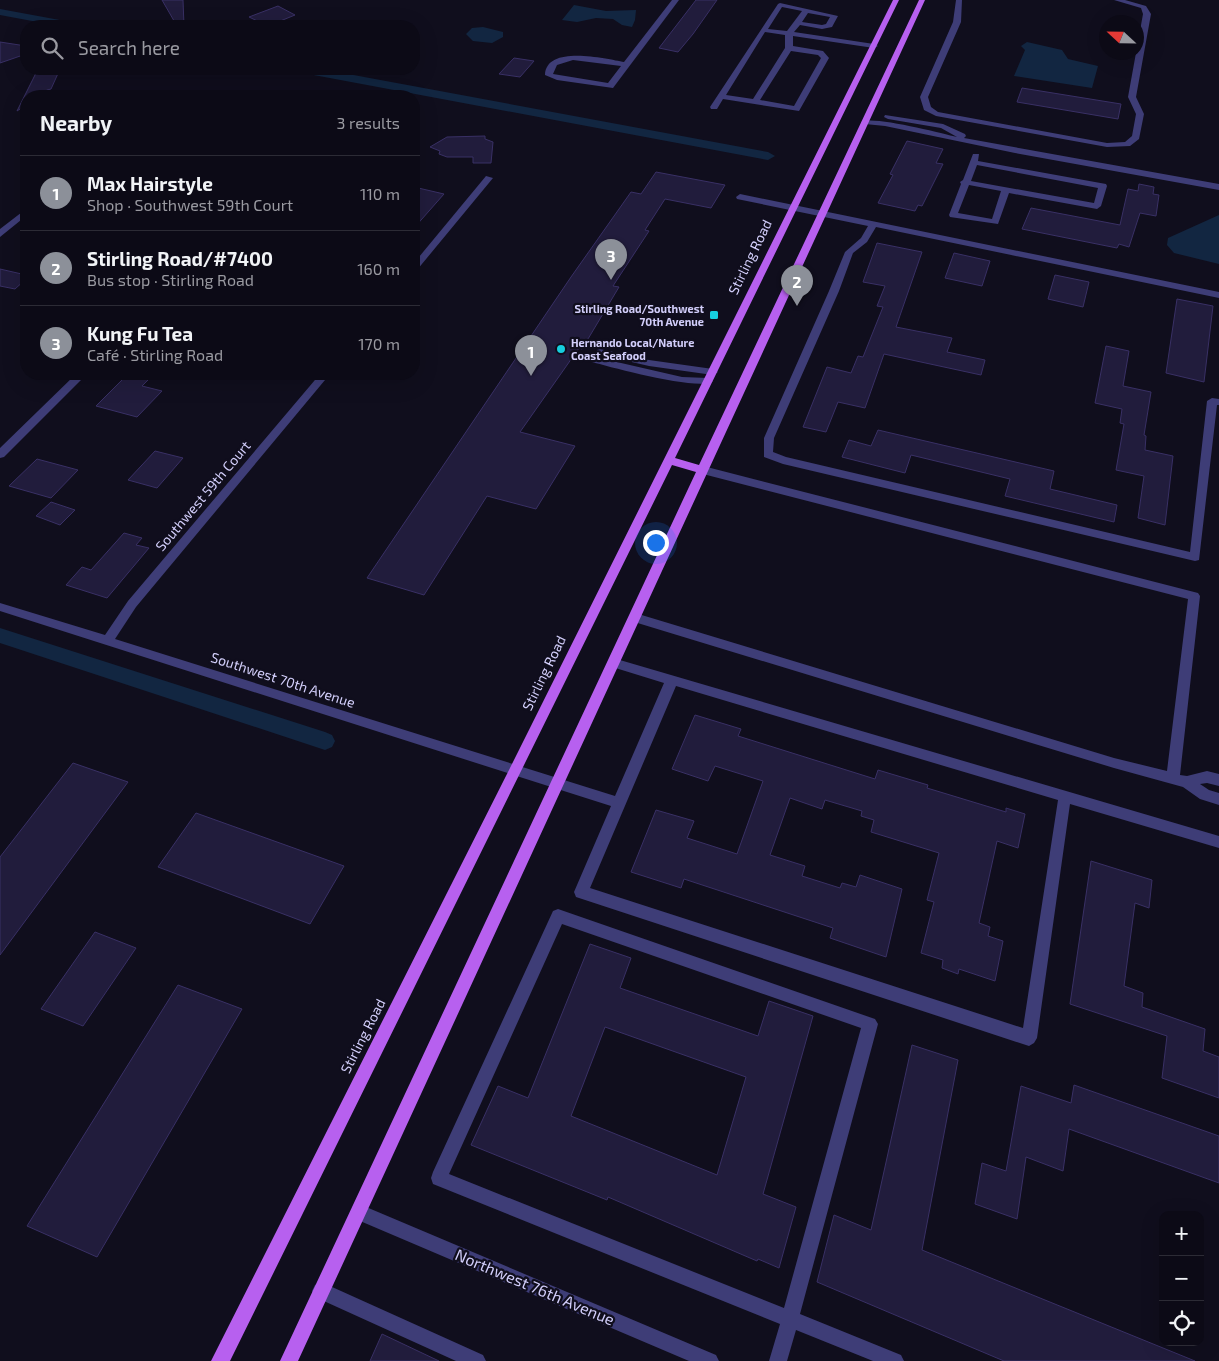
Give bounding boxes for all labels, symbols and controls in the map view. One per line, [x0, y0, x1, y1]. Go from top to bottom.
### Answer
north arrow [1099, 15, 1144, 60]
search box [20, 20, 420, 75]
icon: search [38, 34, 66, 62]
text: Search here [78, 36, 180, 59]
text: Nearby [40, 110, 112, 135]
text: 3 results [337, 113, 400, 132]
text: Max Hairstyle [87, 172, 213, 195]
text: 1 [53, 184, 59, 203]
text: 110 m [360, 184, 400, 203]
text: Shop · Southwest 59th Court [87, 195, 293, 214]
street label: Stirling Road [724, 217, 775, 297]
pin: 3 [595, 239, 627, 280]
text: Stirling Road/#7400 [87, 247, 273, 270]
text: 2 [51, 259, 61, 278]
text: 160 m [357, 259, 400, 278]
pin: 2 [781, 265, 813, 306]
text: Bus stop · Stirling Road [87, 270, 254, 289]
place label: Stirling Road/Southwest 70th Avenue [574, 302, 704, 328]
marker: Stirling Road/Southwest 70th Avenue [708, 309, 720, 321]
text: Kung Fu Tea [87, 322, 193, 345]
text: 3 [51, 334, 61, 353]
text: 170 m [358, 334, 400, 353]
pin: 1 [515, 335, 547, 376]
place label: Hernando Local/Nature Coast Seafood [571, 336, 694, 362]
marker: Hernando Local/Nature Coast Seafood [555, 343, 567, 355]
text: Café · Stirling Road [87, 345, 223, 364]
street label: Southwest 59th Court [151, 437, 254, 554]
your location [643, 530, 669, 556]
street label: Stirling Road [518, 633, 569, 713]
street label: Southwest 70th Avenue [209, 648, 357, 711]
street label: Stirling Road [337, 996, 389, 1076]
map controls [1159, 1211, 1204, 1346]
button: + [1159, 1211, 1204, 1256]
street label: Northwest 76th Avenue [453, 1244, 618, 1329]
button: − [1159, 1256, 1204, 1301]
button: locate [1159, 1301, 1204, 1346]

